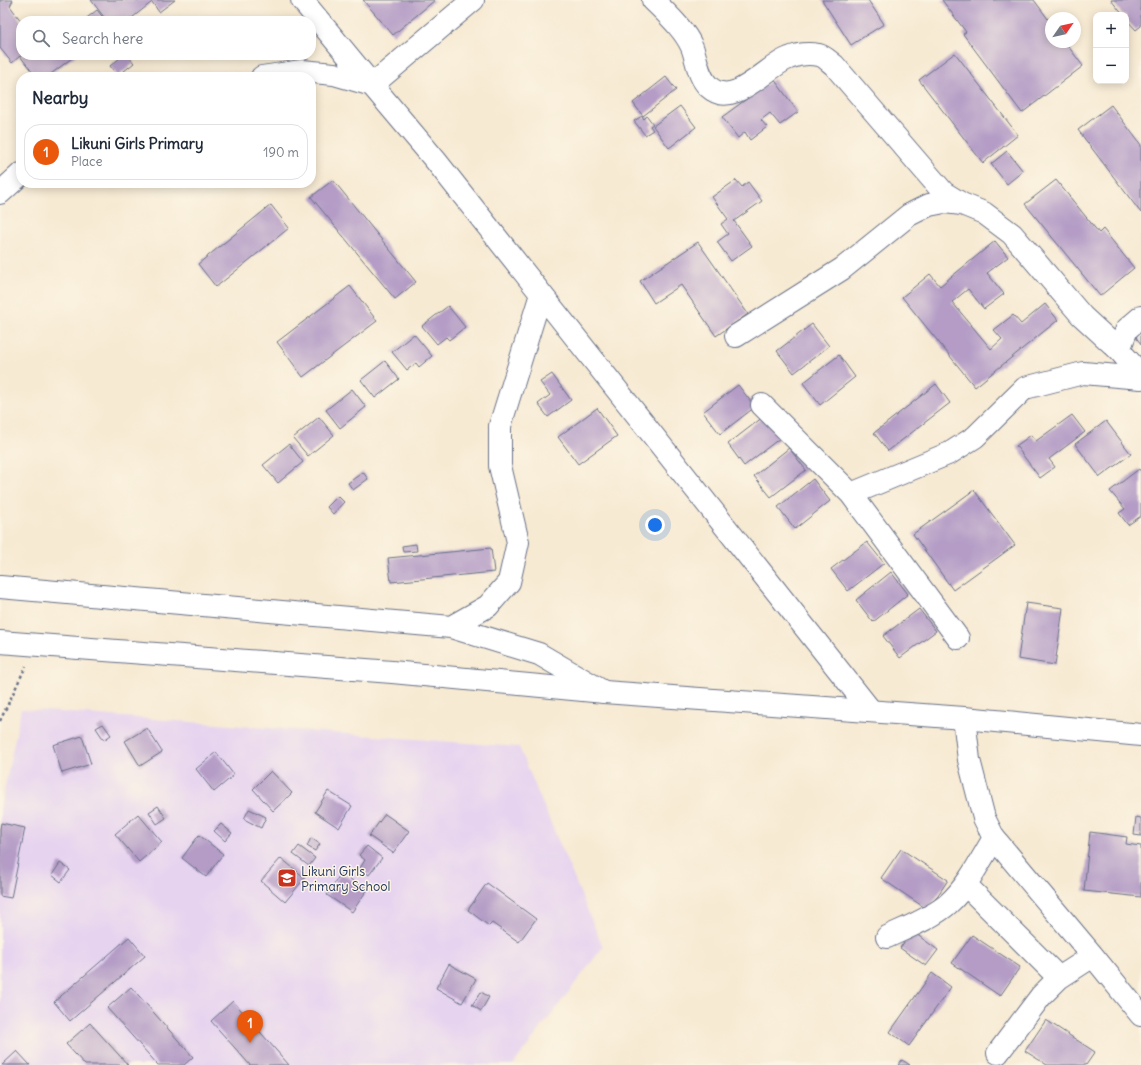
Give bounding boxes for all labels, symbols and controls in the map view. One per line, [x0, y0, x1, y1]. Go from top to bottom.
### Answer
north arrow [1045, 12, 1081, 48]
map controls [1093, 12, 1129, 84]
button: + [1093, 12, 1129, 48]
search box [16, 16, 316, 60]
icon: search [30, 27, 52, 49]
text: Search here [62, 29, 143, 48]
button: − [1093, 48, 1129, 84]
text: Nearby [32, 87, 88, 109]
text: Likuni Girls Primary [71, 134, 203, 153]
text: 1 [43, 144, 49, 161]
text: 190 m [263, 144, 299, 161]
text: Place [71, 153, 102, 170]
your location [645, 515, 665, 535]
place label: Likuni Girls Primary School [301, 863, 391, 895]
school or university icon: Likuni Girls Primary School [276, 867, 298, 889]
pin: 1 [237, 1010, 263, 1043]

